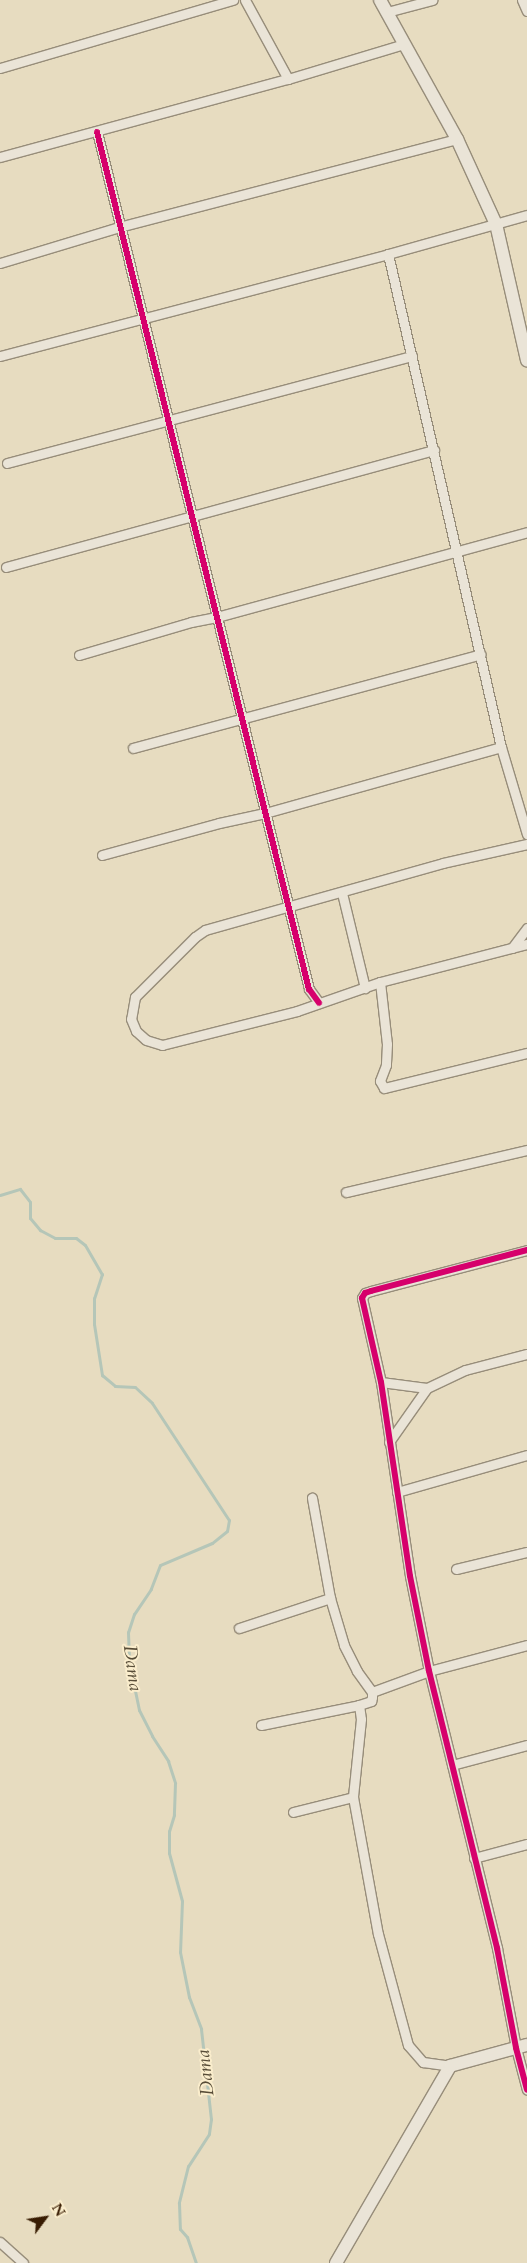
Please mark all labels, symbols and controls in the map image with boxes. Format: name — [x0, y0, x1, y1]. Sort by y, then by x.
water label: Dama — [117, 1643, 147, 1693]
water label: Dama — [192, 2049, 220, 2097]
north arrow — [20, 2193, 70, 2243]
text: N — [47, 2200, 70, 2220]

